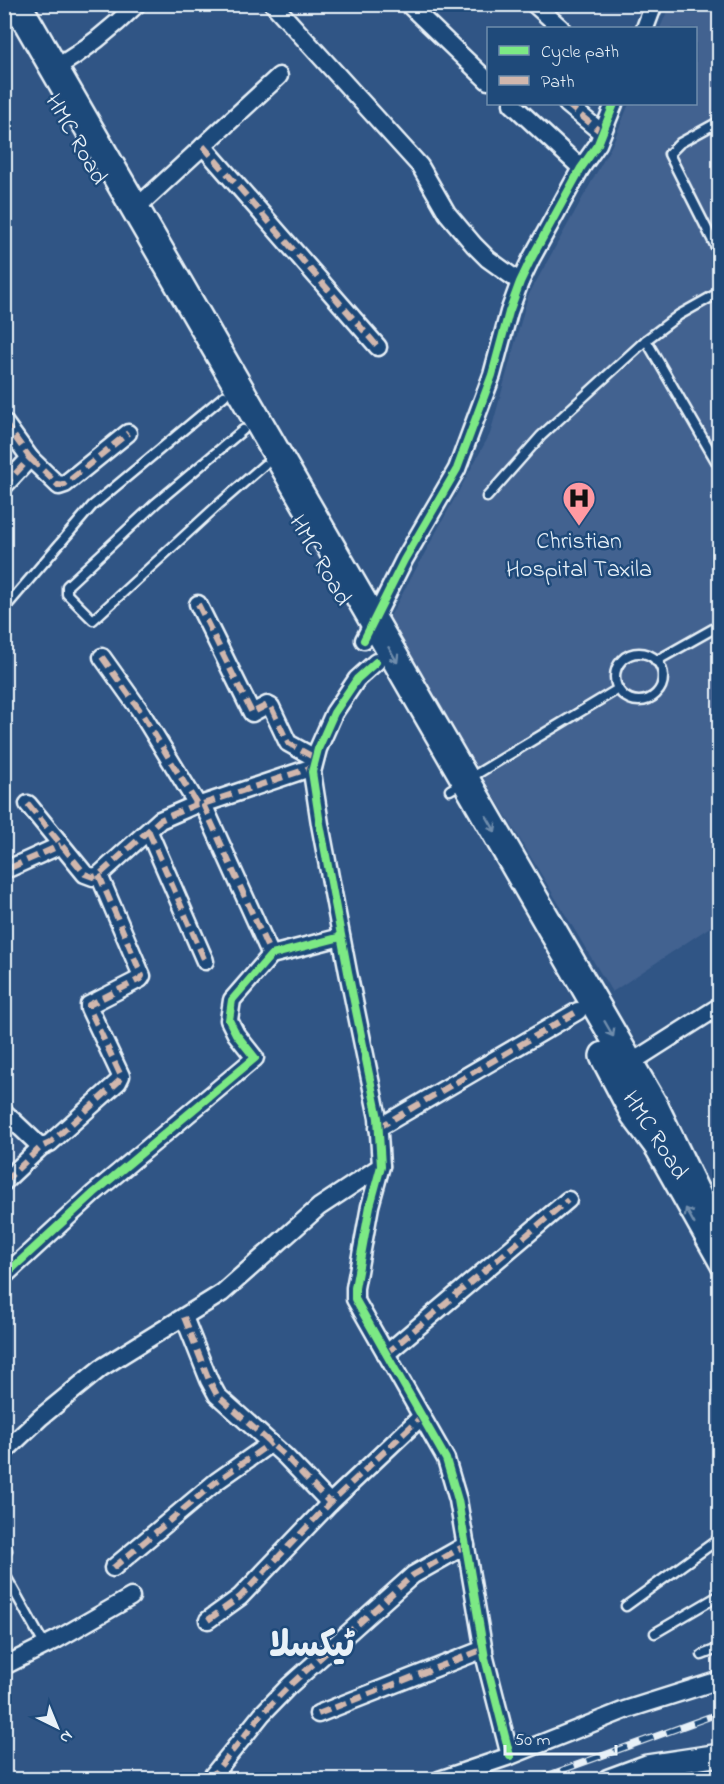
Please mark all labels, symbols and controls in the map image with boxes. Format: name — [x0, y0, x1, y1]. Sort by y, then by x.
legend — [487, 27, 697, 105]
text: Cycle path — [541, 40, 619, 66]
text: Path — [541, 70, 575, 96]
street label: HMC Road — [35, 88, 115, 192]
hospital icon: Christian Hospital Taxila — [561, 480, 597, 527]
street label: HMC Road — [279, 509, 359, 613]
place label: Christian Hospital Taxila — [506, 525, 652, 588]
one-way arrow — [387, 646, 399, 663]
one-way arrow — [485, 815, 497, 832]
one-way arrow — [603, 1020, 615, 1037]
street label: HMC Road — [612, 1085, 696, 1188]
one-way arrow — [684, 1208, 696, 1225]
district label: ٹیکسلا — [269, 1621, 355, 1674]
north arrow — [27, 1697, 87, 1757]
scale bar — [505, 1718, 616, 1756]
text: N — [54, 1724, 78, 1749]
text: 50 m — [514, 1728, 551, 1754]

